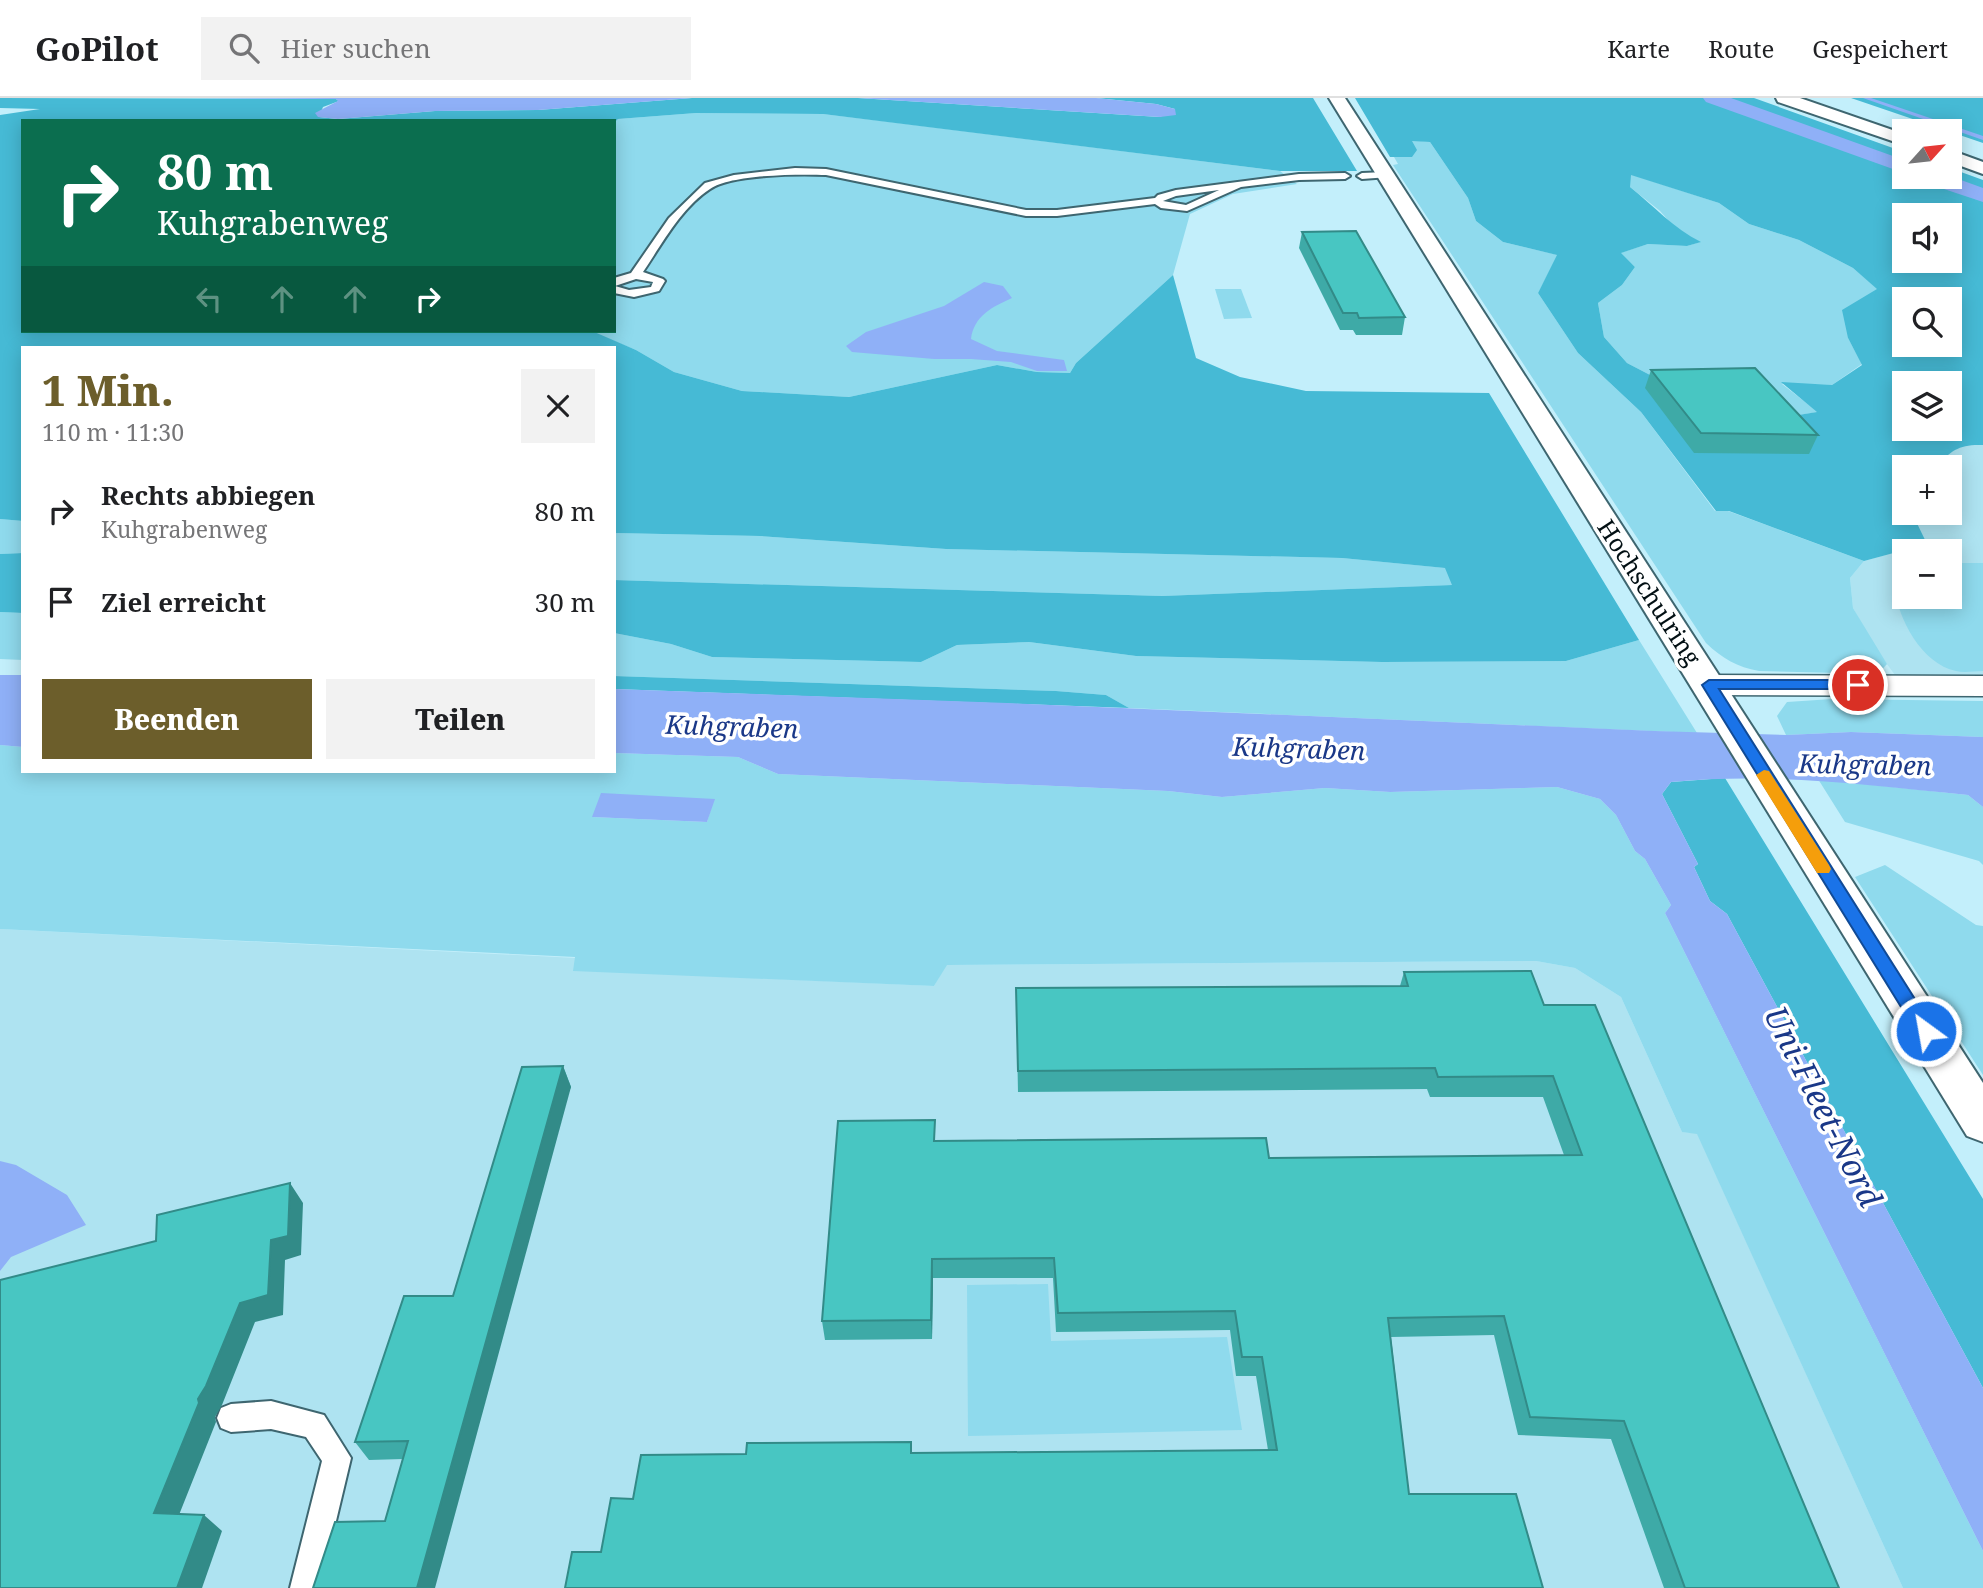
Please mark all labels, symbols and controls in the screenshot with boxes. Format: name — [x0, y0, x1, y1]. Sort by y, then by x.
search box — [201, 17, 691, 80]
text: GoPilot — [35, 26, 159, 71]
icon: search — [225, 29, 263, 67]
text: Hier suchen — [281, 30, 431, 66]
text: Karte — [1607, 32, 1670, 65]
text: Route — [1708, 32, 1774, 65]
text: Gespeichert — [1812, 32, 1948, 65]
north arrow — [1892, 119, 1962, 189]
map controls — [1892, 119, 1962, 609]
text: 80 m — [157, 138, 273, 204]
icon: right — [42, 147, 133, 238]
text: Kuhgrabenweg — [157, 201, 388, 244]
button: sound — [1892, 203, 1962, 273]
icon: left — [190, 280, 228, 318]
icon: ahead — [263, 280, 301, 318]
icon: ahead — [336, 280, 374, 318]
icon: right — [409, 280, 447, 318]
button: search — [1892, 287, 1962, 357]
text: 1 Min. — [42, 361, 174, 418]
button: close — [521, 369, 595, 443]
button: layers — [1892, 371, 1962, 441]
text: 110 m · 11:30 — [42, 416, 184, 448]
button: + — [1892, 455, 1962, 525]
text: Rechts abbiegen — [101, 477, 315, 513]
icon: right — [42, 492, 80, 530]
text: 80 m — [535, 493, 595, 529]
text: Kuhgrabenweg — [101, 513, 267, 545]
street label: Hochschulring — [1590, 513, 1710, 671]
button: − — [1892, 539, 1962, 609]
icon: arrive — [42, 583, 80, 621]
text: Ziel erreicht — [101, 584, 266, 620]
text: 30 m — [535, 584, 595, 620]
pin — [1828, 655, 1888, 715]
icon: arrive — [1839, 666, 1877, 704]
button: Beenden — [42, 679, 312, 759]
button: Teilen — [326, 679, 595, 759]
water label: Kuhgraben — [664, 706, 800, 746]
water label: Kuhgraben — [1231, 728, 1367, 768]
water label: Kuhgraben — [1797, 745, 1932, 783]
position arrow — [1889, 994, 1963, 1068]
water label: Uni-Fleet-Nord — [1755, 998, 1893, 1214]

